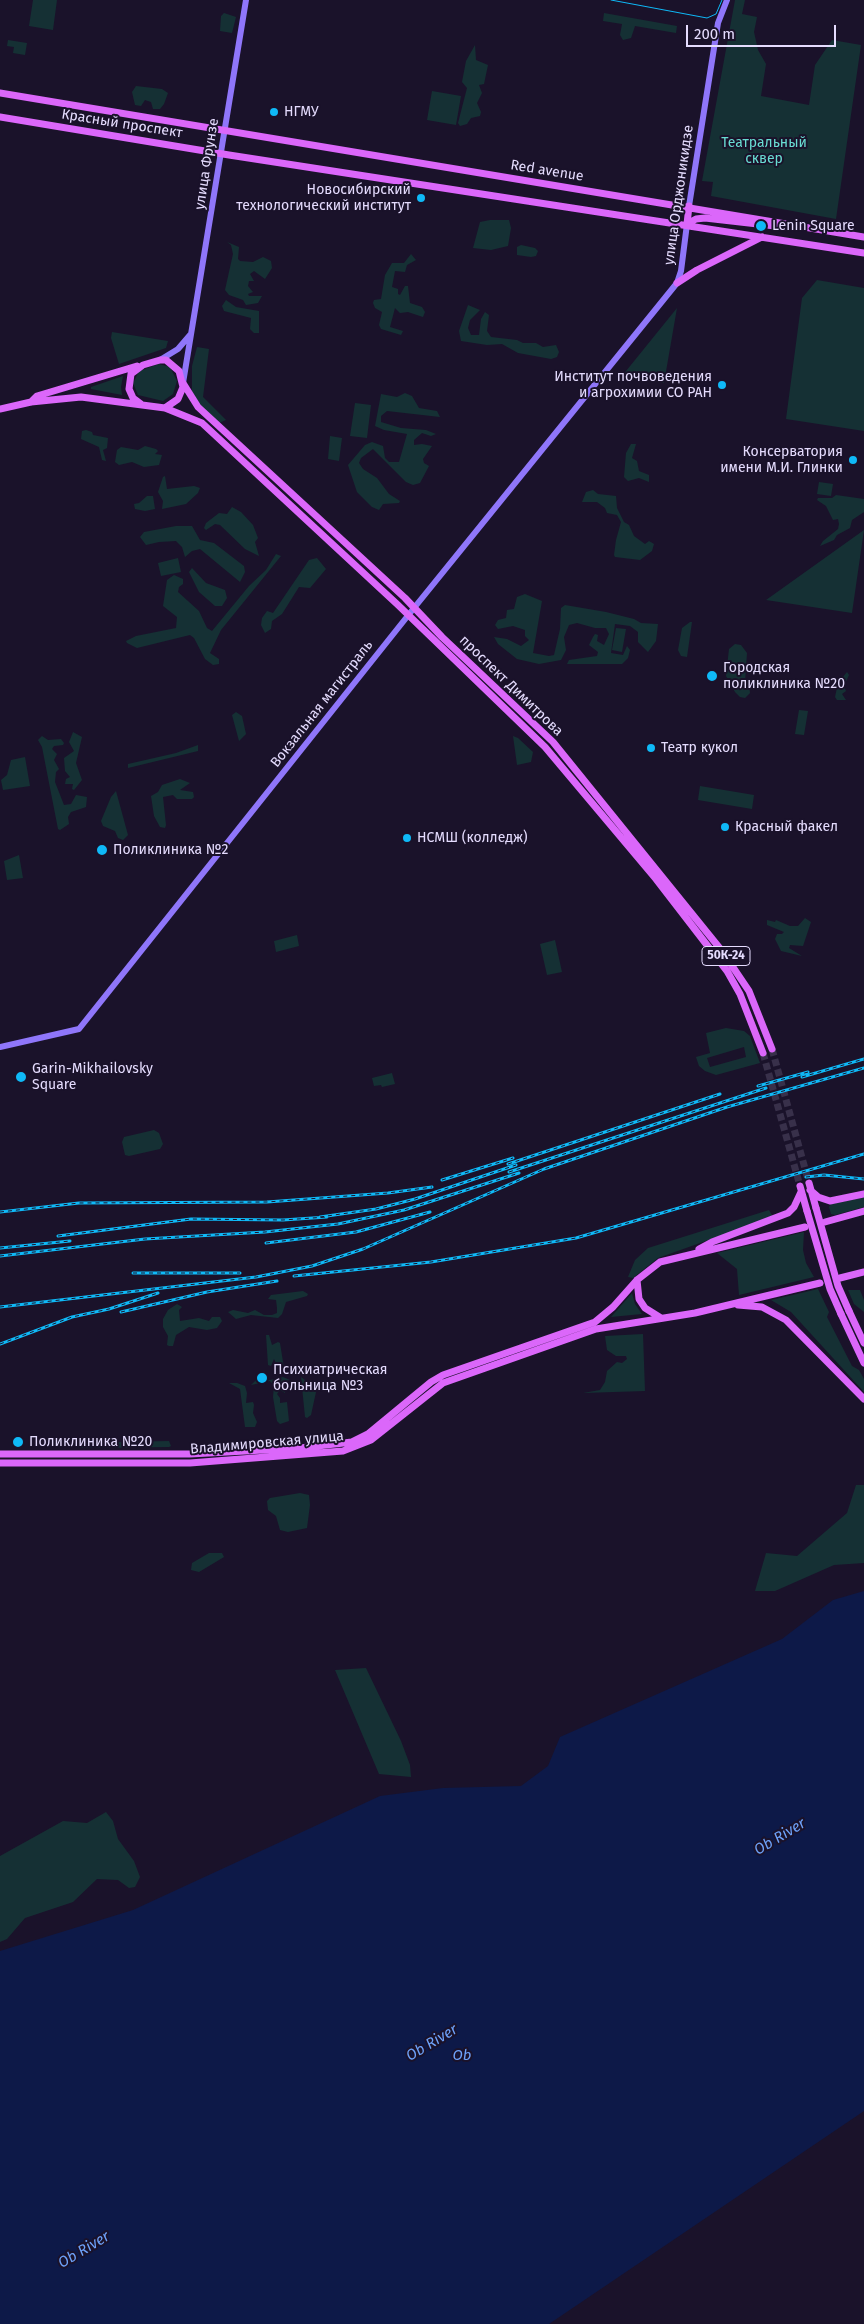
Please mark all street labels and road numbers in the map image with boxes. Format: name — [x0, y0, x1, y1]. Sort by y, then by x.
street label: Красный проспект — [60, 106, 184, 142]
street label: улица Фрунзе — [191, 117, 223, 211]
street label: улица Орджоникидзе — [661, 124, 697, 266]
street label: Red avenue — [509, 157, 585, 185]
street label: проспект Димитрова — [456, 632, 566, 740]
street label: Вокзальная магистраль — [267, 637, 377, 771]
road number: 50К-24 — [702, 946, 750, 966]
street label: Владимировская улица — [189, 1428, 345, 1458]

